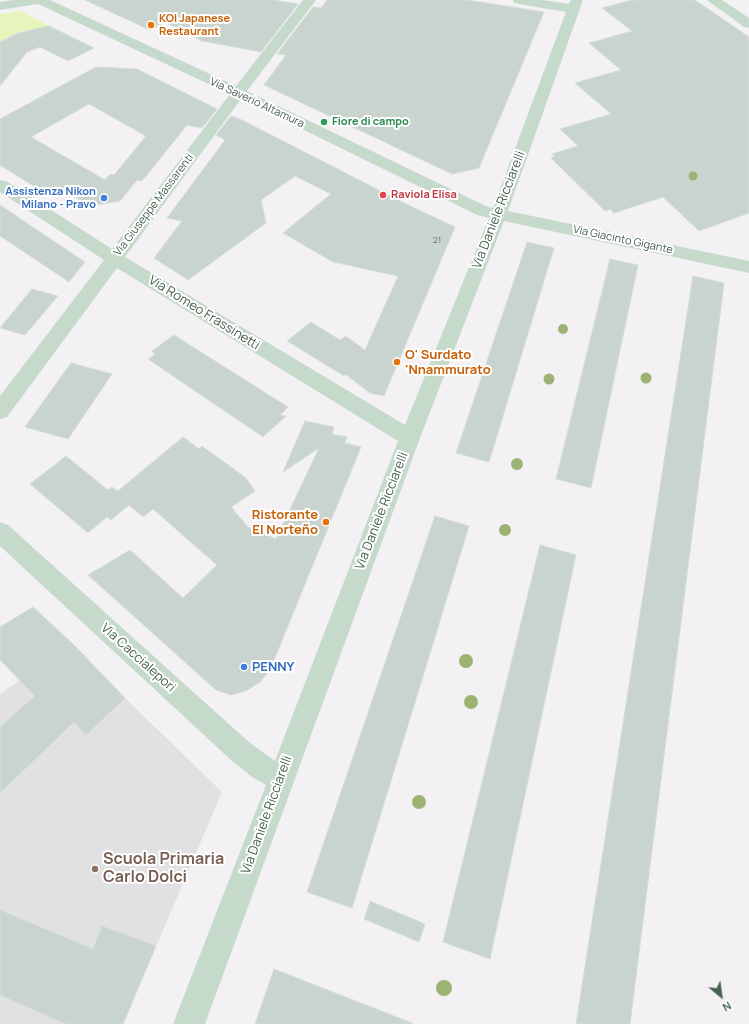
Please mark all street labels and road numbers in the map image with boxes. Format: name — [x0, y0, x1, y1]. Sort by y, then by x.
street label: Via Saverio Altamura — [208, 75, 306, 131]
street label: Via Daniele Ricciarelli — [469, 149, 529, 271]
street label: Via Giuseppe Massarenti — [111, 151, 197, 259]
street label: Via Giacinto Gigante — [572, 223, 674, 257]
street label: Via Romeo Frassinetti — [146, 272, 262, 354]
street label: Via Daniele Ricciarelli — [352, 450, 412, 572]
street label: Via Caccialepori — [98, 620, 178, 696]
street label: Via Daniele Ricciarelli — [238, 754, 296, 876]

